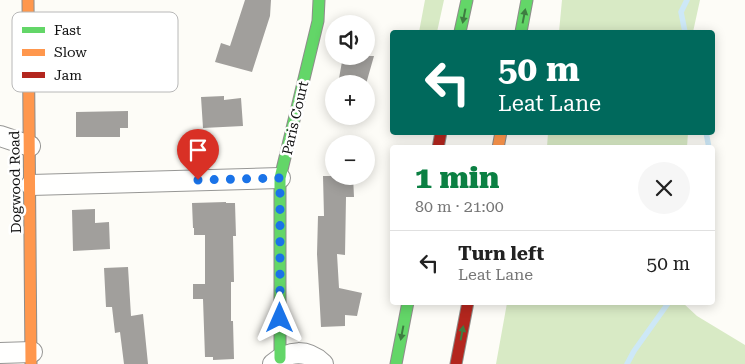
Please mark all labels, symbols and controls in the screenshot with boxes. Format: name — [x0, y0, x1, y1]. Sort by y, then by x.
one-way arrow — [459, 9, 467, 25]
one-way arrow — [520, 9, 528, 24]
legend — [12, 12, 178, 92]
map controls — [325, 15, 375, 185]
button: sound — [325, 15, 375, 65]
text: Fast — [54, 22, 81, 38]
text: Slow — [54, 44, 87, 60]
text: 50 m — [498, 49, 580, 90]
icon: left — [415, 50, 480, 115]
text: Jam — [54, 67, 82, 83]
button: + — [325, 75, 375, 125]
street label: Paris Court — [279, 80, 311, 156]
text: Leat Lane — [498, 91, 601, 116]
pin — [177, 129, 219, 180]
street label: Dogwood Road — [6, 130, 24, 234]
button: − — [325, 135, 375, 185]
icon: arrive — [184, 136, 212, 164]
text: 1 min — [415, 160, 499, 195]
button: close — [638, 162, 690, 214]
text: 80 m · 21:00 — [415, 197, 504, 216]
text: Turn left — [458, 242, 544, 265]
icon: left — [415, 249, 443, 277]
text: 50 m — [647, 252, 690, 275]
text: Leat Lane — [458, 265, 533, 284]
position arrow — [253, 291, 305, 343]
one-way arrow — [459, 325, 467, 341]
one-way arrow — [397, 326, 405, 342]

